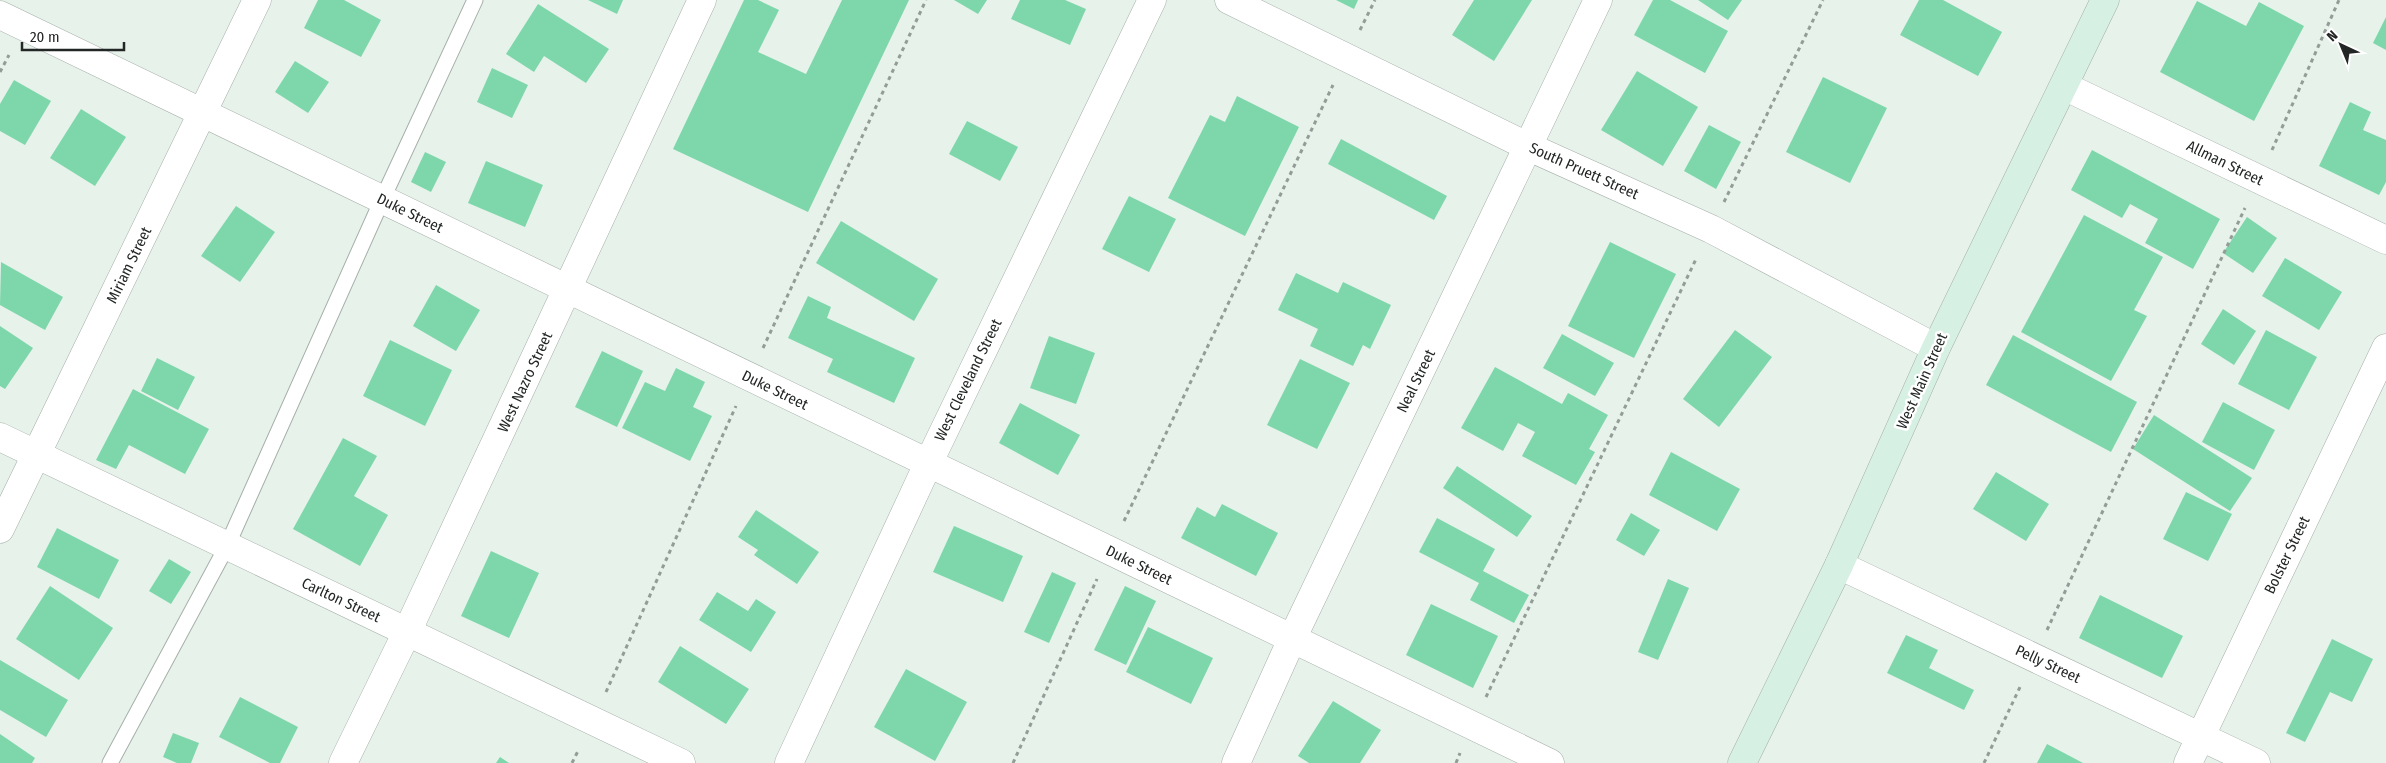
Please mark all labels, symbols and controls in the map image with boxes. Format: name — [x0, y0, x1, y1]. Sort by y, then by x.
scale bar — [22, 20, 125, 52]
north arrow — [2316, 20, 2366, 70]
text: N — [2323, 27, 2341, 45]
text: 20 m — [30, 28, 60, 46]
street label: Allman Street — [2184, 137, 2266, 189]
street label: South Pruett Street — [1527, 139, 1642, 203]
street label: Duke Street — [374, 189, 446, 237]
street label: Miriam Street — [103, 224, 155, 306]
street label: West Cleveland Street — [931, 316, 1005, 444]
street label: West Nazro Street — [494, 329, 556, 435]
street label: West Main Street — [1893, 330, 1951, 432]
street label: Neal Street — [1393, 346, 1439, 415]
street label: Duke Street — [739, 366, 811, 414]
street label: Bolster Street — [2260, 513, 2314, 597]
street label: Duke Street — [1103, 541, 1175, 589]
street label: Carlton Street — [299, 574, 383, 626]
street label: Pelly Street — [2013, 641, 2083, 687]

